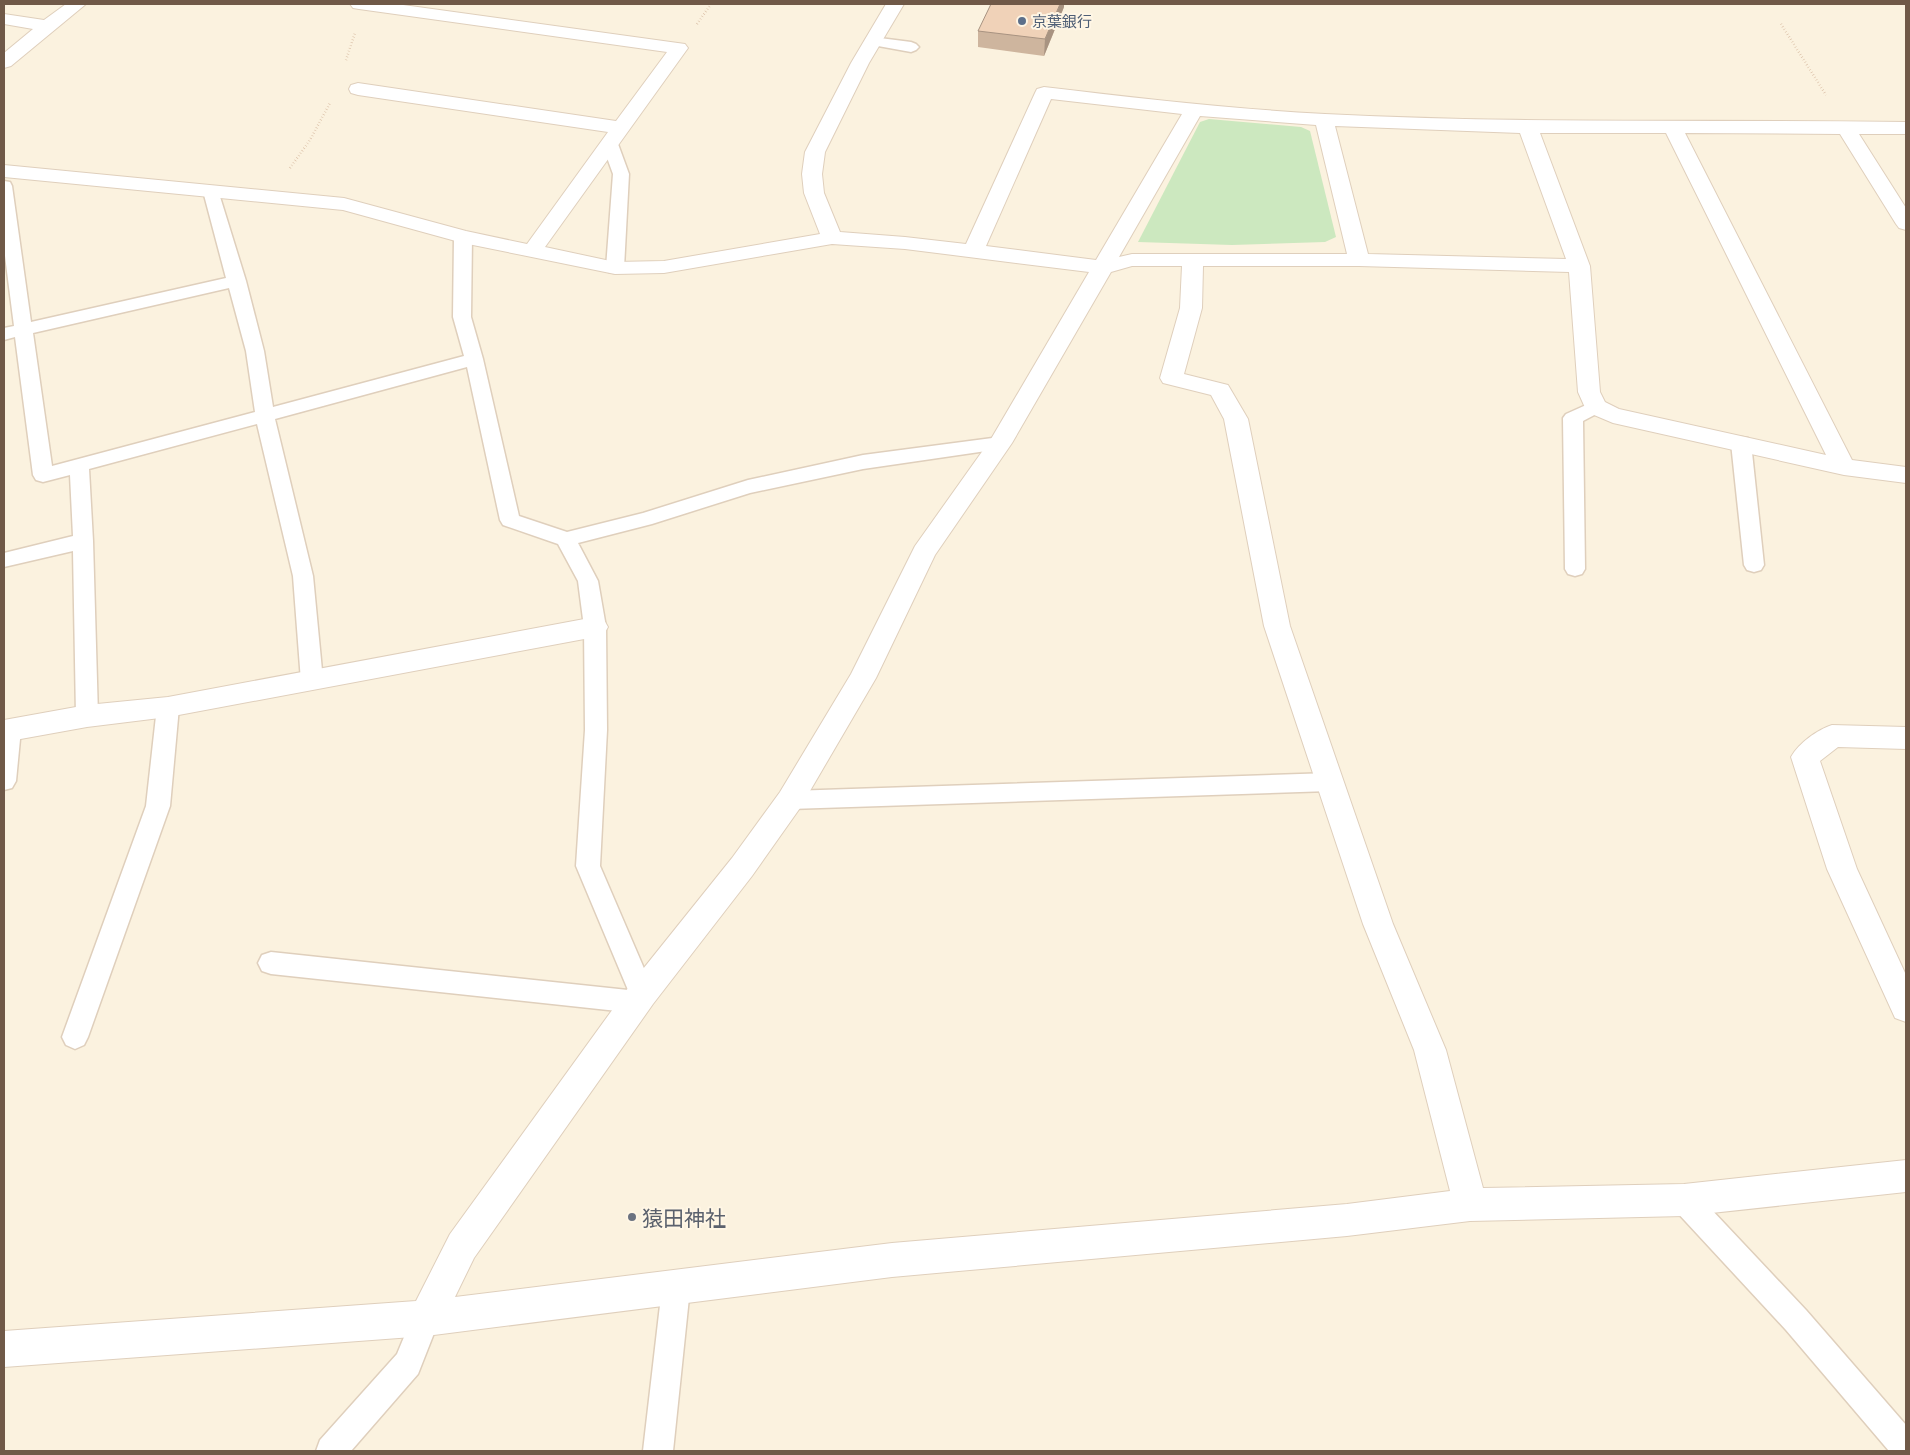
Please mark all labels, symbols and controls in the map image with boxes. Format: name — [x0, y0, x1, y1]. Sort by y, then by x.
place label: 京葉銀行 — [1032, 12, 1092, 30]
marker: 京葉銀行 — [1016, 15, 1028, 27]
place label: 猿田神社 — [642, 1205, 726, 1230]
marker: 猿田神社 — [626, 1211, 638, 1223]

